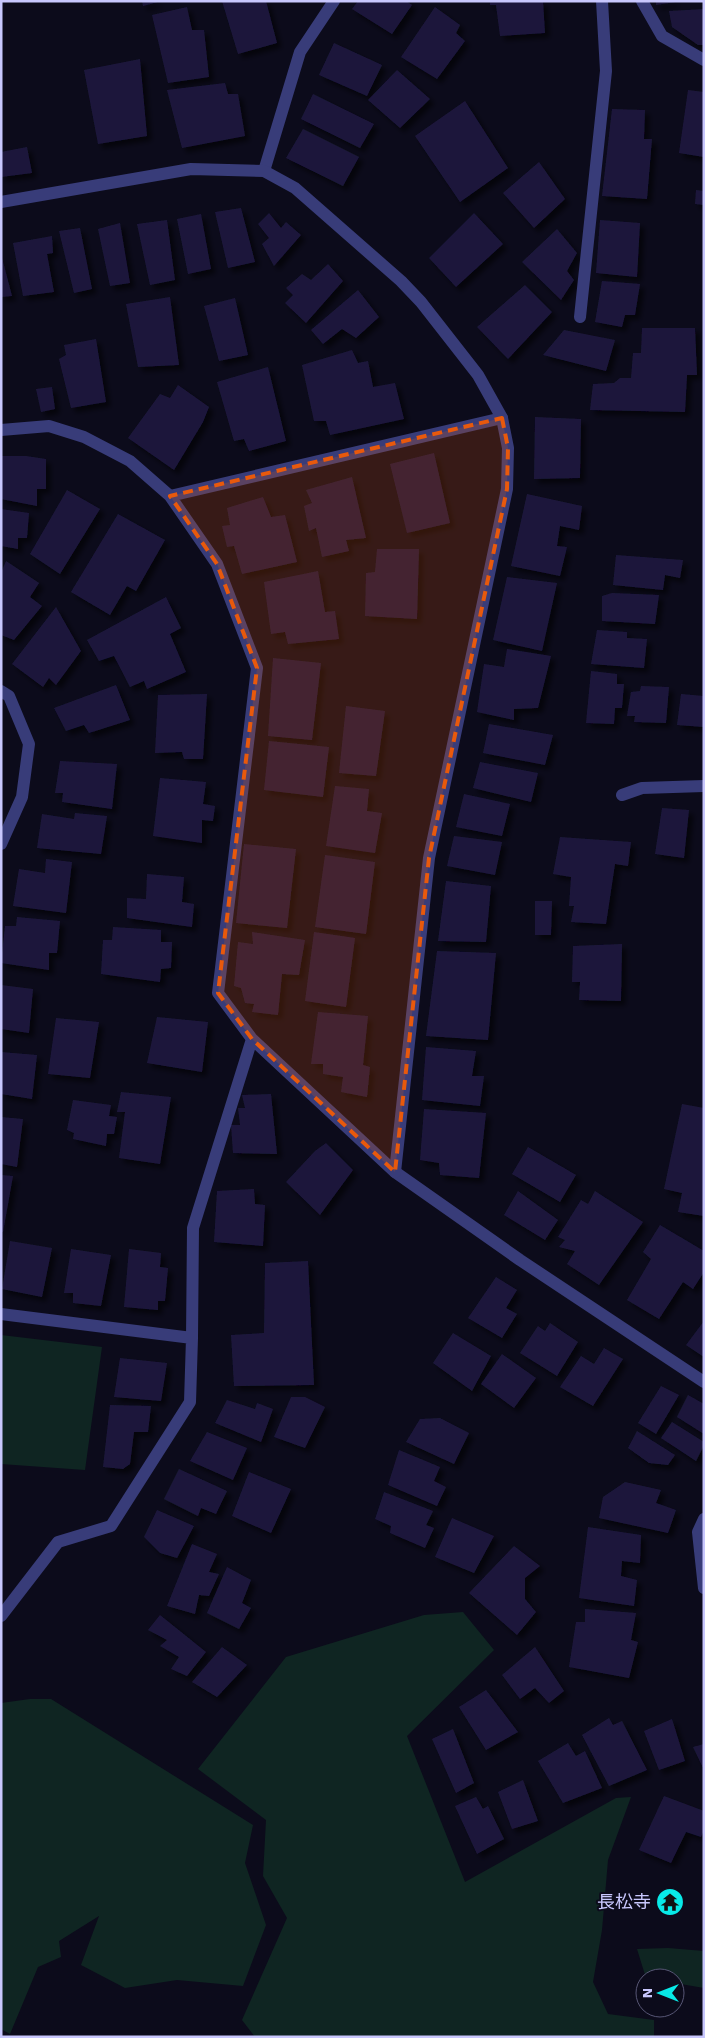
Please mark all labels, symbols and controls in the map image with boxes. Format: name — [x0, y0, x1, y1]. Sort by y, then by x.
temple icon: 長松寺 — [655, 1887, 685, 1917]
place label: 長松寺 — [597, 1891, 651, 1912]
north arrow — [635, 1968, 685, 2018]
text: N — [639, 1988, 655, 1998]

